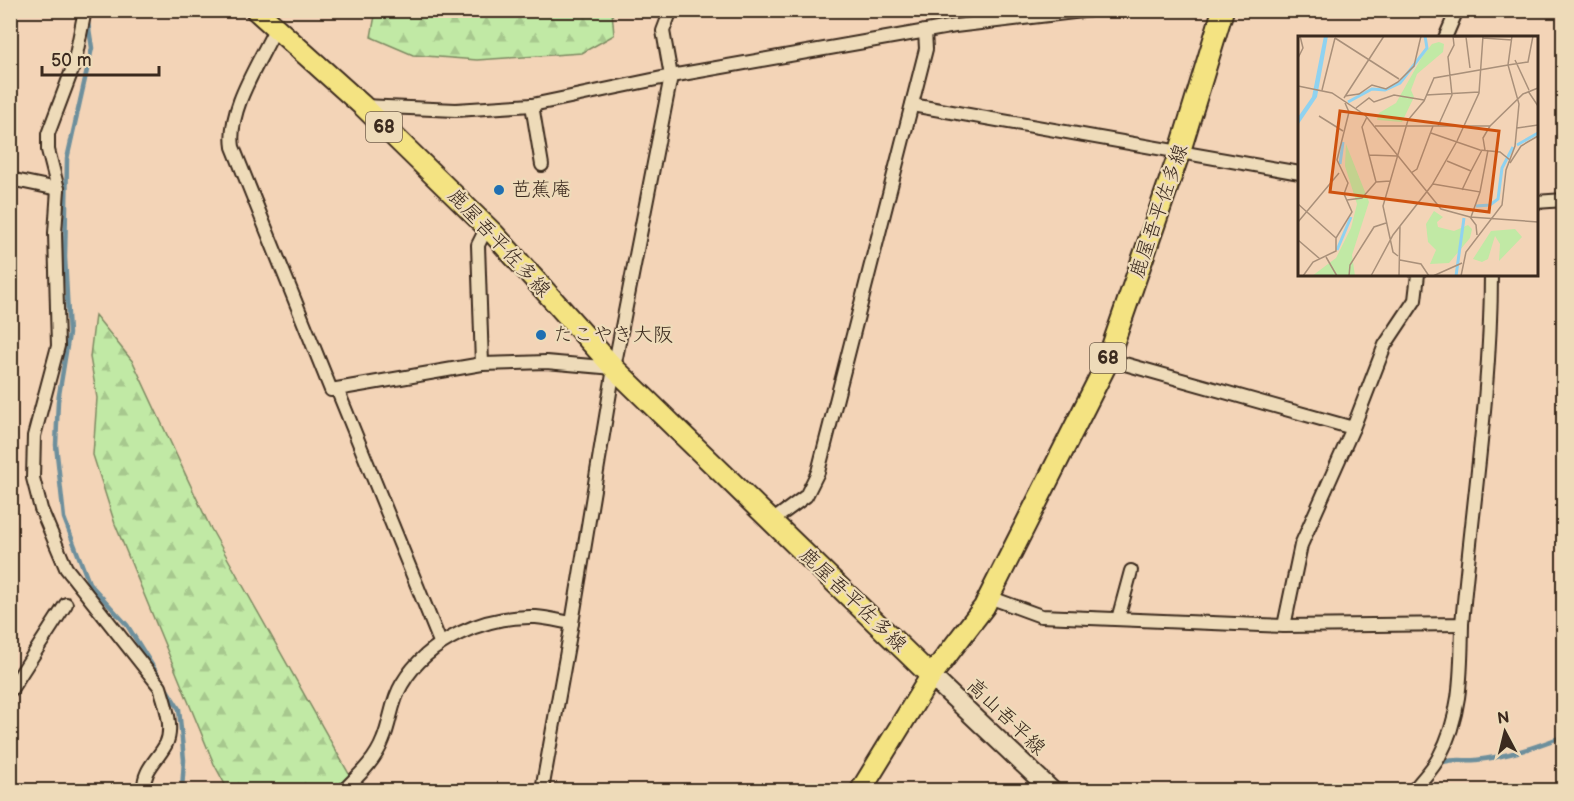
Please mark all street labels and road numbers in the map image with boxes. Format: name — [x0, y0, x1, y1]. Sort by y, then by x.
road number: 68 — [366, 112, 402, 142]
street label: 鹿屋吾平佐多線 — [1125, 141, 1193, 281]
street label: 鹿屋吾平佐多線 — [442, 184, 556, 302]
road number: 68 — [1090, 343, 1126, 373]
street label: 鹿屋吾平佐多線 — [794, 543, 912, 657]
street label: 高山吾平線 — [962, 674, 1050, 760]

